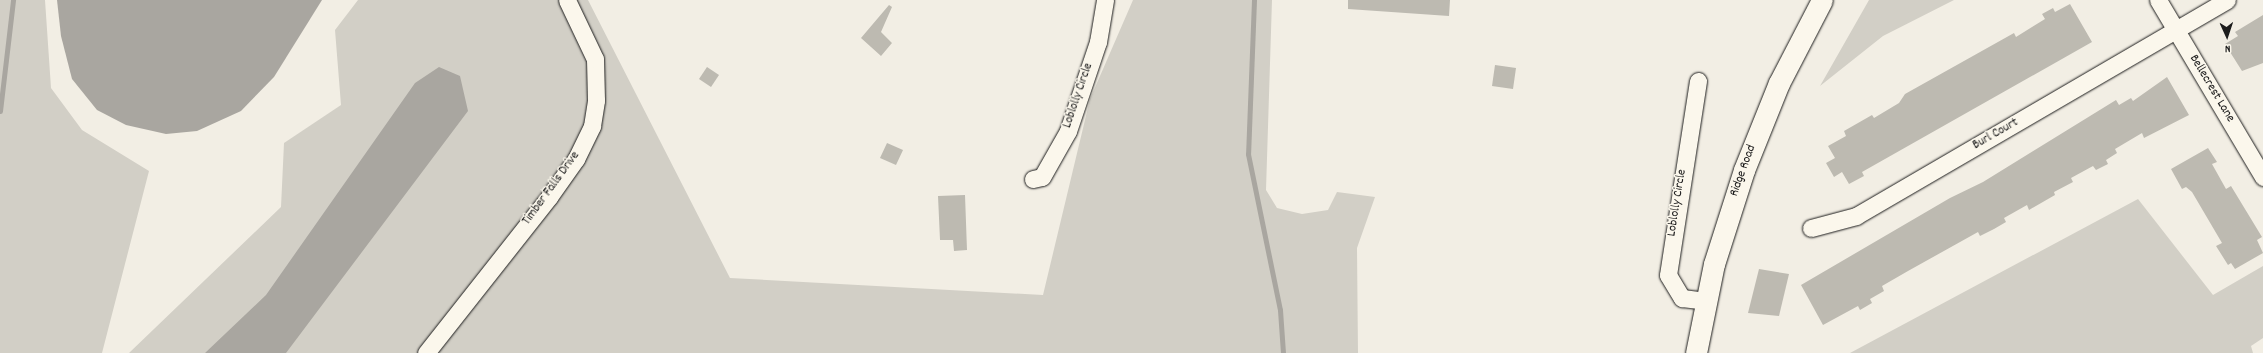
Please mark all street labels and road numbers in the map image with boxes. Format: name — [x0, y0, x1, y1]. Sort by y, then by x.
street label: Bellecrest Lane — [2185, 52, 2237, 126]
street label: Loblolly Circle — [1061, 61, 1097, 131]
street label: Burl Court — [1970, 116, 2022, 154]
street label: Ridge Road — [1728, 143, 1760, 199]
street label: Timber Falls Drive — [520, 149, 584, 229]
street label: Loblolly Circle — [1665, 168, 1691, 238]

